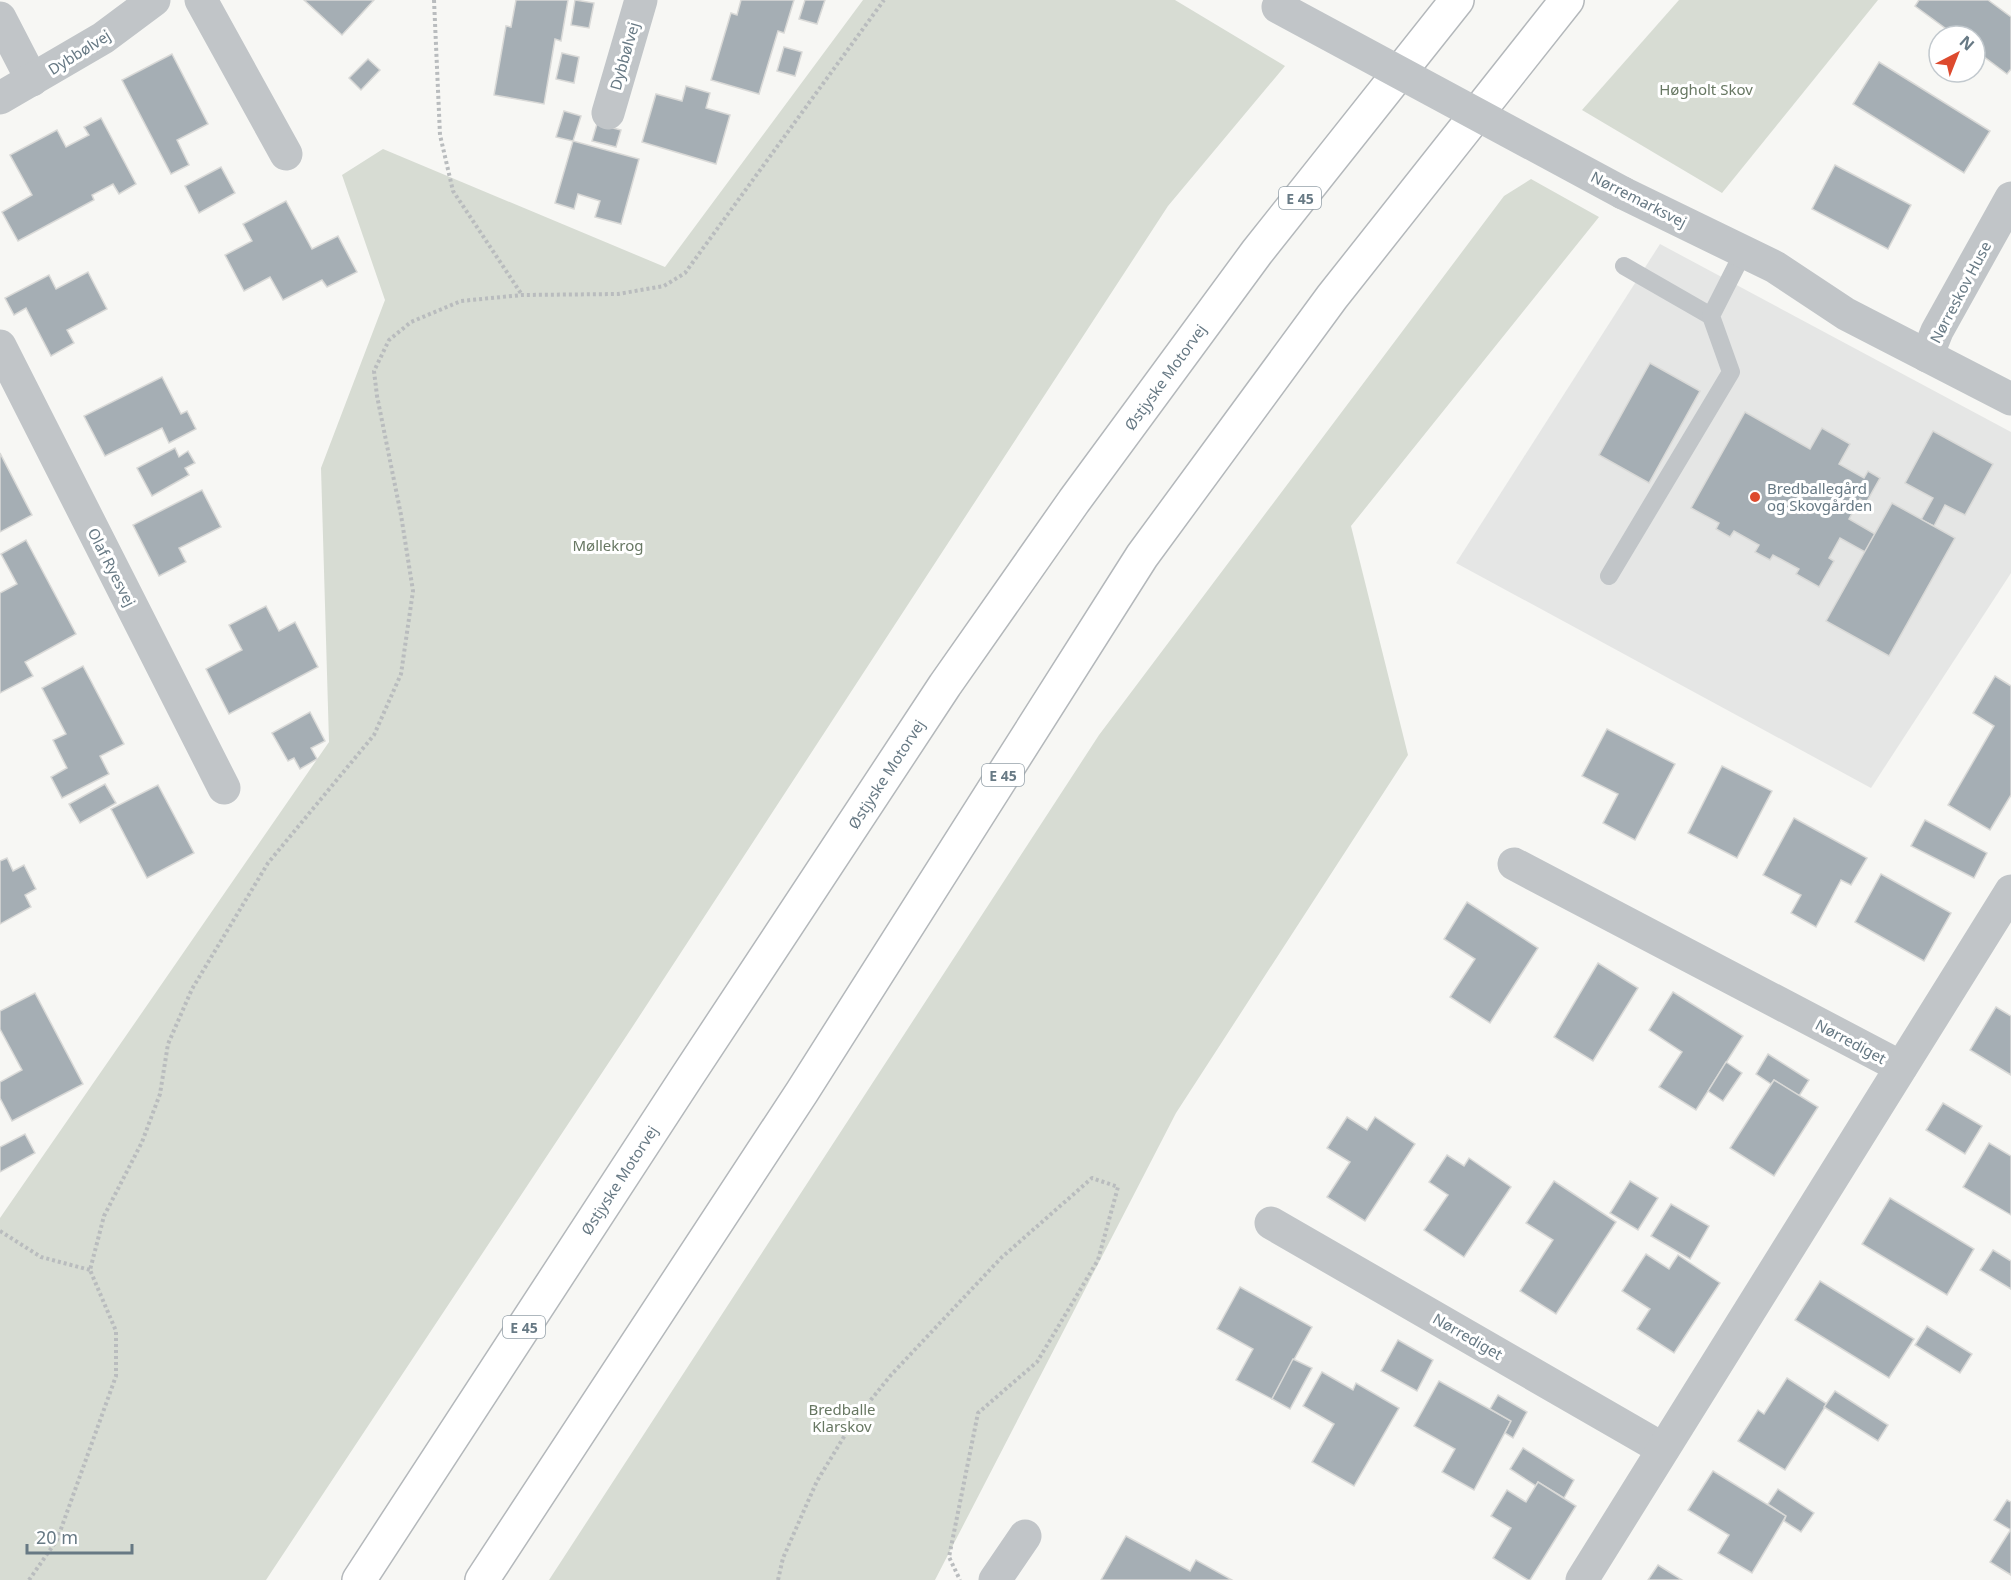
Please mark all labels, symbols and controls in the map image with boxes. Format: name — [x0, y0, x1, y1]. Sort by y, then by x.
street label: Dybbølvej — [605, 20, 643, 92]
north arrow — [1927, 24, 1987, 84]
street label: Dybbølvej — [44, 25, 114, 79]
text: N — [1955, 30, 1979, 55]
park label: Høgholt Skov — [1659, 79, 1753, 99]
street label: Nørremarksvej — [1588, 166, 1690, 232]
road number: E 45 — [1279, 187, 1321, 209]
street label: Nørreskov Huse — [1925, 238, 1995, 346]
street label: Østjyske Motorvej — [1120, 320, 1210, 434]
place label: Bredballegård og Skovgården — [1767, 478, 1872, 515]
marker: Bredballegård og Skovgården — [1748, 490, 1762, 504]
street label: Olaf Ryesvej — [84, 524, 140, 610]
park label: Møllekrog — [572, 535, 644, 555]
street label: Østjyske Motorvej — [843, 715, 929, 833]
road number: E 45 — [982, 764, 1024, 786]
street label: Nørrediget — [1812, 1014, 1890, 1068]
street label: Østjyske Motorvej — [576, 1121, 662, 1239]
street label: Nørrediget — [1430, 1308, 1507, 1364]
road number: E 45 — [503, 1316, 545, 1338]
park label: Bredballe Klarskov — [808, 1399, 876, 1436]
scale bar — [27, 1517, 132, 1555]
text: 20 m — [36, 1525, 78, 1549]

